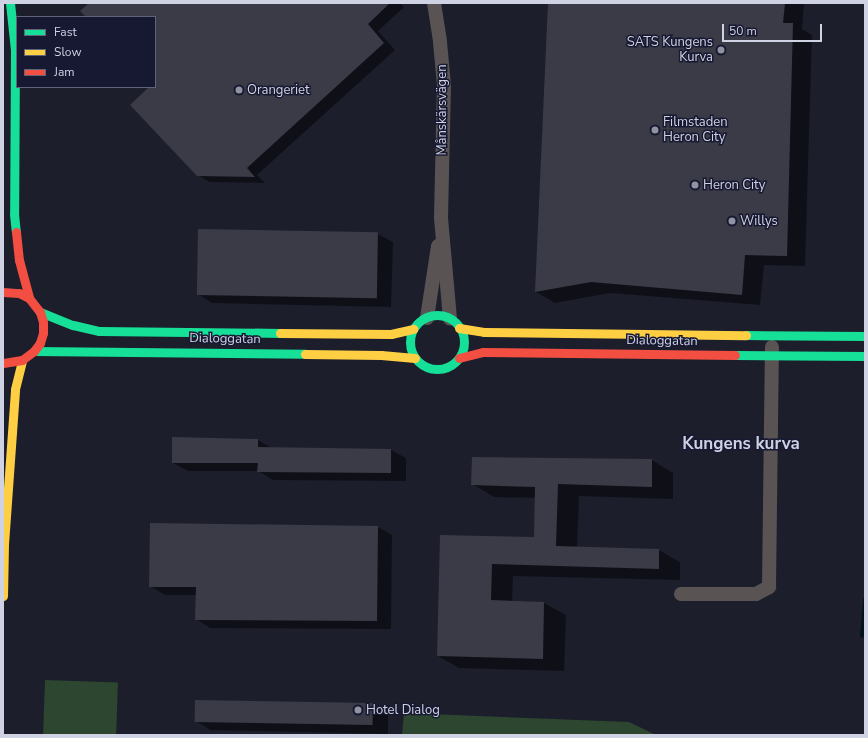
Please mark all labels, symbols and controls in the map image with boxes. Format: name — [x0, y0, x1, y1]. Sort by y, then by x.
legend — [16, 16, 156, 88]
scale bar — [724, 16, 824, 42]
text: 50 m — [729, 23, 757, 39]
text: Fast — [54, 24, 77, 40]
place label: SATS Kungens Kurva — [627, 35, 713, 66]
text: Slow — [54, 44, 82, 60]
marker: SATS Kungens Kurva — [716, 45, 726, 55]
text: Jam — [54, 64, 75, 80]
street label: Månskärsvägen — [434, 64, 450, 156]
place label: Orangeriet — [247, 82, 309, 98]
marker: Orangeriet — [234, 85, 244, 95]
place label: Filmstaden Heron City — [663, 115, 728, 146]
marker: Filmstaden Heron City — [650, 125, 660, 135]
place label: Heron City — [703, 177, 765, 193]
marker: Heron City — [690, 180, 700, 190]
place label: Willys — [740, 213, 778, 229]
marker: Willys — [727, 216, 737, 226]
street label: Dialoggatan — [189, 331, 261, 347]
street label: Dialoggatan — [626, 333, 698, 349]
district label: Kungens kurva — [682, 434, 800, 454]
place label: Hotel Dialog — [366, 702, 440, 718]
marker: Hotel Dialog — [353, 705, 363, 715]

